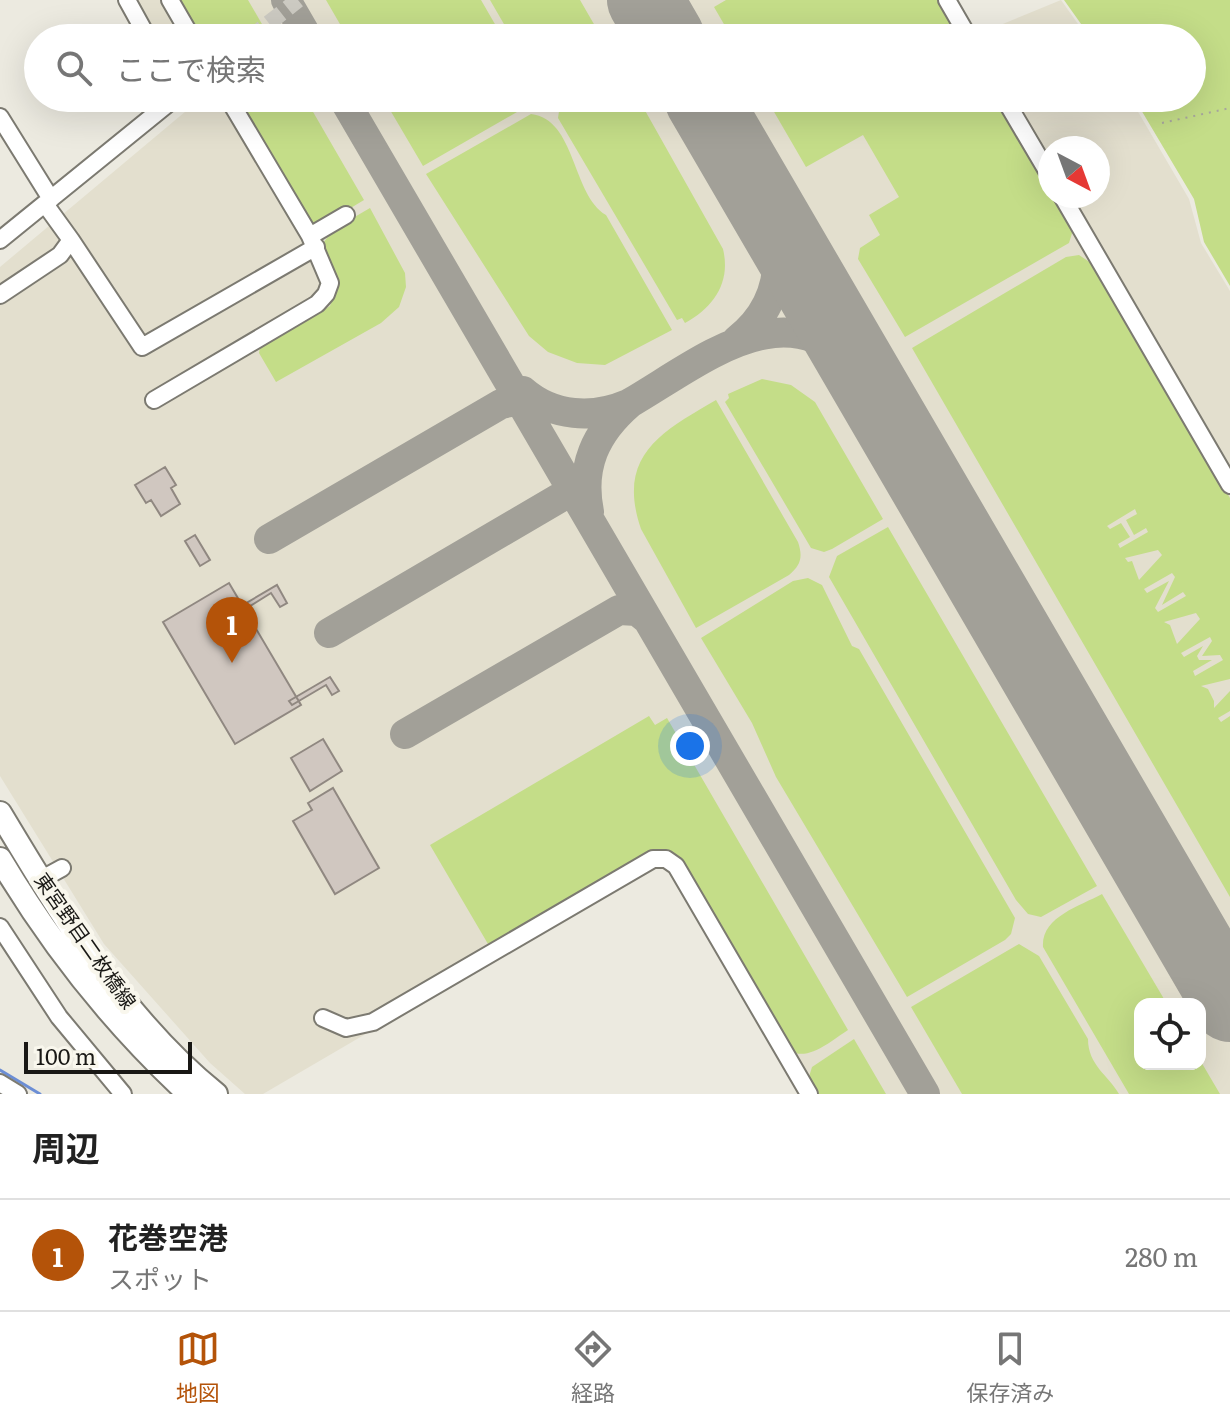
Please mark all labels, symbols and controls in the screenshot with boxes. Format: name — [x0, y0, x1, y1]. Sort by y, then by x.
search box — [24, 24, 1206, 112]
icon: search — [52, 46, 96, 90]
text: ここで検索 — [116, 46, 266, 90]
north arrow — [1038, 136, 1110, 208]
pin: 1 — [206, 597, 258, 663]
your location — [670, 726, 710, 766]
street label: 東宮野目二枚橋線 — [28, 866, 145, 1014]
map controls — [1134, 998, 1206, 1070]
button: locate — [1134, 998, 1206, 1070]
scale bar — [24, 1038, 192, 1074]
text: 100 m — [36, 1039, 96, 1072]
text: 周辺 — [32, 1121, 100, 1171]
text: 花巻空港 — [108, 1214, 228, 1258]
text: 1 — [53, 1236, 63, 1275]
text: 280 m — [1125, 1236, 1198, 1275]
text: スポット — [108, 1258, 212, 1297]
tab: 地図 — [176, 1327, 220, 1408]
tab: 経路 — [571, 1327, 615, 1408]
tab: 保存済み — [966, 1327, 1054, 1408]

